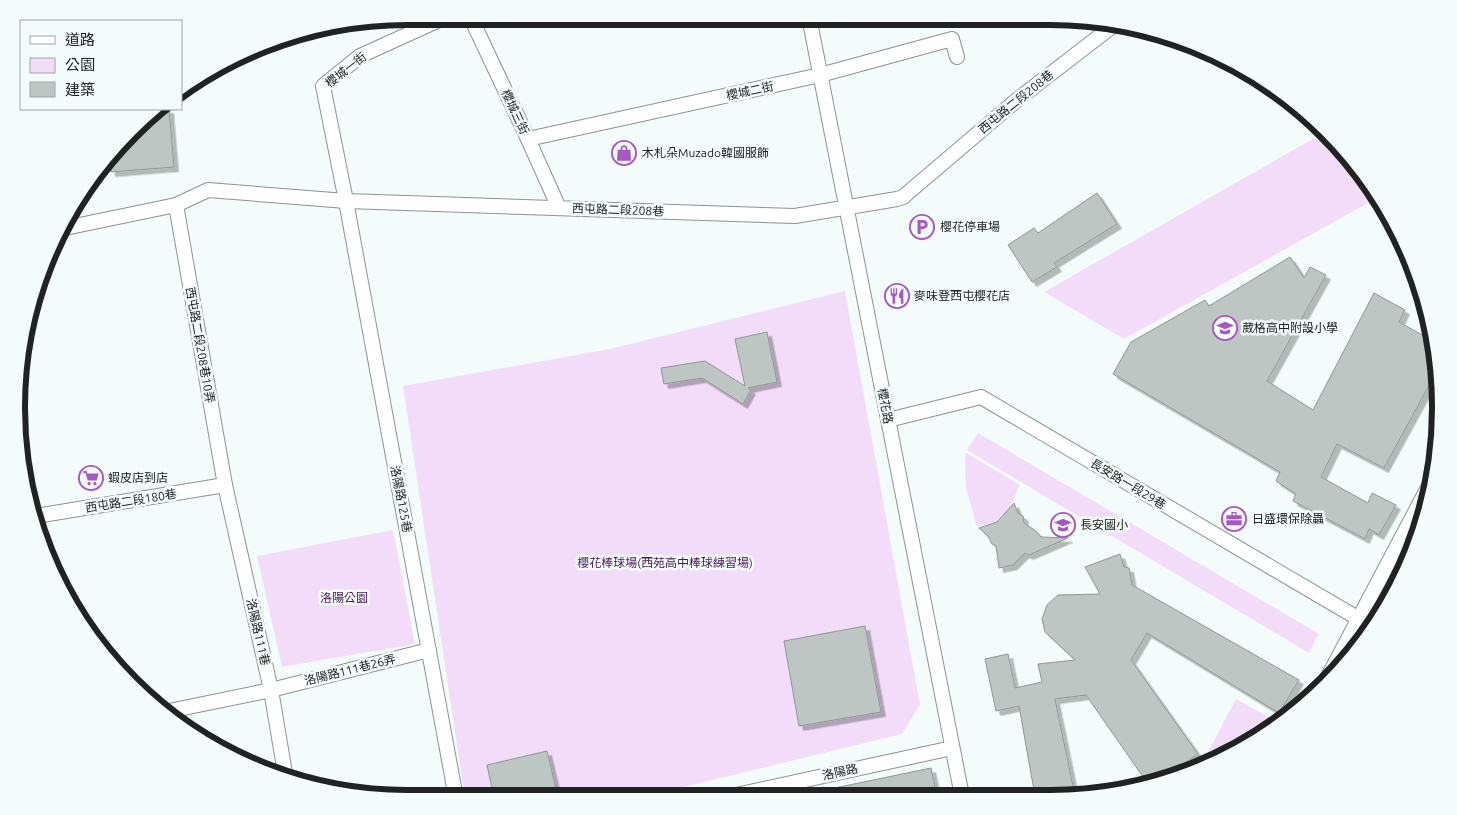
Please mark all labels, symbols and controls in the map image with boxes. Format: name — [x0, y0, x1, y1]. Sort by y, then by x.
legend — [20, 20, 182, 110]
text: 道路 — [65, 31, 95, 48]
street label: 櫻城一街 — [323, 50, 369, 90]
text: 公園 — [65, 56, 95, 73]
street label: 西屯路二段208巷 — [976, 68, 1056, 136]
street label: 櫻城二街 — [725, 79, 775, 102]
text: 建築 — [65, 81, 95, 98]
street label: 櫻城三街 — [499, 87, 531, 136]
shop icon: 木札朵Muzado韓國服飾 — [611, 140, 637, 166]
place label: 木札朵Muzado韓國服飾 — [642, 146, 769, 159]
street label: 西屯路二段208巷 — [572, 201, 664, 218]
parking icon: 櫻花停車場 — [909, 214, 935, 240]
place label: 櫻花停車場 — [940, 220, 1000, 233]
restaurant icon: 麥味登西屯櫻花店 — [884, 283, 910, 309]
street label: 西屯路二段208巷10弄 — [184, 286, 217, 404]
place label: 麥味登西屯櫻花店 — [914, 289, 1010, 302]
school or university icon: 葳格高中附設小學 — [1212, 315, 1238, 341]
place label: 葳格高中附設小學 — [1242, 321, 1338, 334]
street label: 櫻花路 — [876, 387, 895, 425]
street label: 長安路一段29巷 — [1088, 456, 1168, 511]
street label: 洛陽路125巷 — [389, 464, 414, 534]
supermarket icon: 蝦皮店到店 — [78, 465, 104, 491]
place label: 蝦皮店到店 — [108, 471, 168, 484]
street label: 西屯路二段180巷 — [84, 487, 178, 514]
office icon: 日盛環保除蟲 — [1221, 506, 1247, 532]
school or university icon: 長安國小 — [1050, 512, 1076, 538]
place label: 日盛環保除蟲 — [1252, 512, 1324, 525]
place label: 長安國小 — [1080, 518, 1128, 531]
park label: 櫻花棒球場(西苑高中棒球練習場) — [577, 556, 753, 570]
park label: 洛陽公園 — [320, 591, 368, 604]
street label: 洛陽路111巷 — [244, 597, 273, 667]
street label: 洛陽路111巷26弄 — [303, 652, 397, 687]
street label: 洛陽路 — [821, 761, 859, 782]

